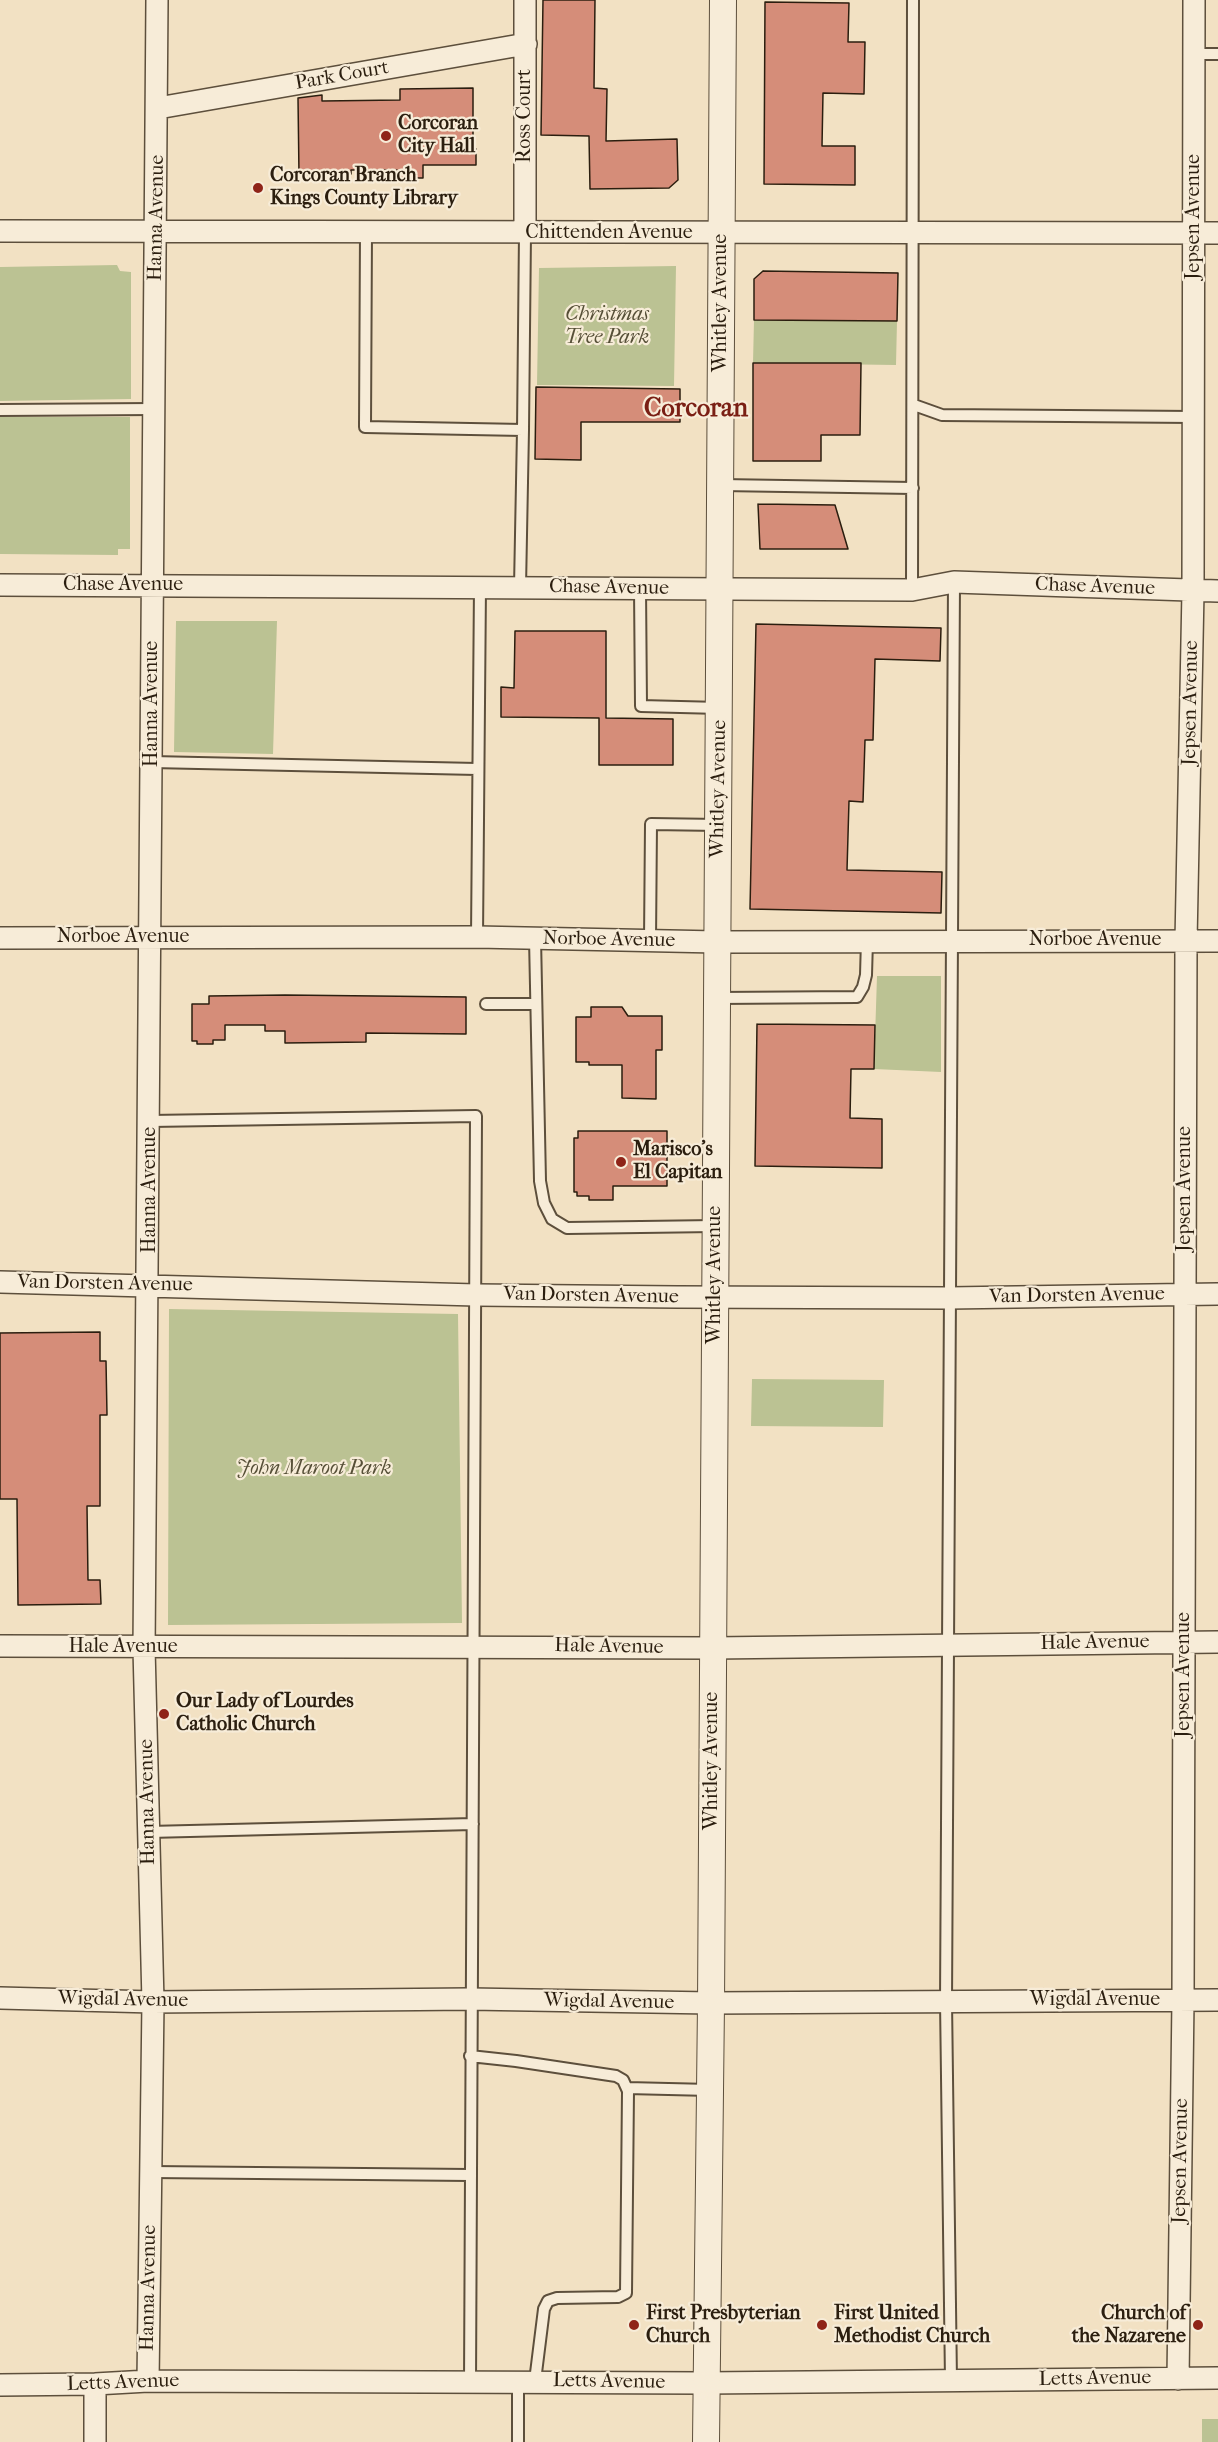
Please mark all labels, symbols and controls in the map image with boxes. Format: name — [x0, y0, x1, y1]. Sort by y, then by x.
street label: Park Court — [293, 56, 391, 96]
street label: Ross Court — [513, 69, 537, 163]
place label: Corcoran City Hall — [398, 112, 478, 159]
marker: Corcoran City Hall — [379, 129, 393, 143]
street label: Jepsen Avenue — [1182, 154, 1206, 280]
street label: Hanna Avenue — [144, 155, 170, 281]
place label: Corcoran Branch Kings County Library — [270, 164, 458, 211]
marker: Corcoran Branch Kings County Library — [251, 181, 265, 195]
street label: Chittenden Avenue — [525, 221, 693, 245]
street label: Whitley Avenue — [709, 234, 733, 372]
park label: Christmas Tree Park — [565, 303, 649, 350]
district label: Corcoran — [644, 394, 748, 426]
street label: Chase Avenue — [63, 573, 183, 597]
street label: Chase Avenue — [1035, 573, 1155, 601]
street label: Chase Avenue — [549, 575, 669, 601]
street label: Jepsen Avenue — [1178, 640, 1204, 766]
street label: Hanna Avenue — [140, 641, 164, 767]
street label: Whitley Avenue — [706, 720, 732, 858]
street label: Norboe Avenue — [57, 925, 189, 949]
street label: Norboe Avenue — [542, 927, 676, 953]
street label: Norboe Avenue — [1029, 928, 1161, 952]
street label: Jepsen Avenue — [1173, 1126, 1197, 1252]
street label: Hanna Avenue — [138, 1127, 162, 1253]
place label: Marisco's El Capitan — [633, 1138, 722, 1185]
marker: Marisco's El Capitan — [614, 1155, 628, 1169]
street label: Whitley Avenue — [703, 1206, 727, 1344]
street label: Van Dorsten Avenue — [17, 1270, 193, 1298]
street label: Van Dorsten Avenue — [503, 1282, 679, 1310]
street label: Van Dorsten Avenue — [989, 1282, 1165, 1310]
park label: John Maroot Park — [237, 1457, 391, 1481]
street label: Jepsen Avenue — [1172, 1612, 1196, 1738]
street label: Hale Avenue — [1040, 1630, 1150, 1656]
street label: Hale Avenue — [554, 1634, 664, 1660]
street label: Hale Avenue — [68, 1635, 178, 1659]
place label: Our Lady of Lourdes Catholic Church — [176, 1690, 354, 1737]
street label: Whitley Avenue — [700, 1692, 724, 1830]
marker: Our Lady of Lourdes Catholic Church — [157, 1707, 171, 1721]
street label: Hanna Avenue — [135, 1739, 161, 1865]
street label: Wigdal Avenue — [58, 1987, 188, 2013]
street label: Wigdal Avenue — [1030, 1988, 1160, 2012]
street label: Wigdal Avenue — [544, 1989, 674, 2015]
street label: Jepsen Avenue — [1168, 2098, 1194, 2224]
street label: Hanna Avenue — [136, 2225, 162, 2351]
place label: First Presbyterian Church — [646, 2302, 801, 2349]
place label: First United Methodist Church — [834, 2302, 990, 2349]
place label: Church of the Nazarene — [1072, 2302, 1186, 2349]
marker: First Presbyterian Church — [627, 2318, 641, 2332]
marker: First United Methodist Church — [815, 2318, 829, 2332]
marker: Church of the Nazarene — [1191, 2318, 1205, 2332]
street label: Letts Avenue — [1039, 2366, 1151, 2392]
street label: Letts Avenue — [66, 2369, 180, 2397]
street label: Letts Avenue — [553, 2369, 665, 2395]

